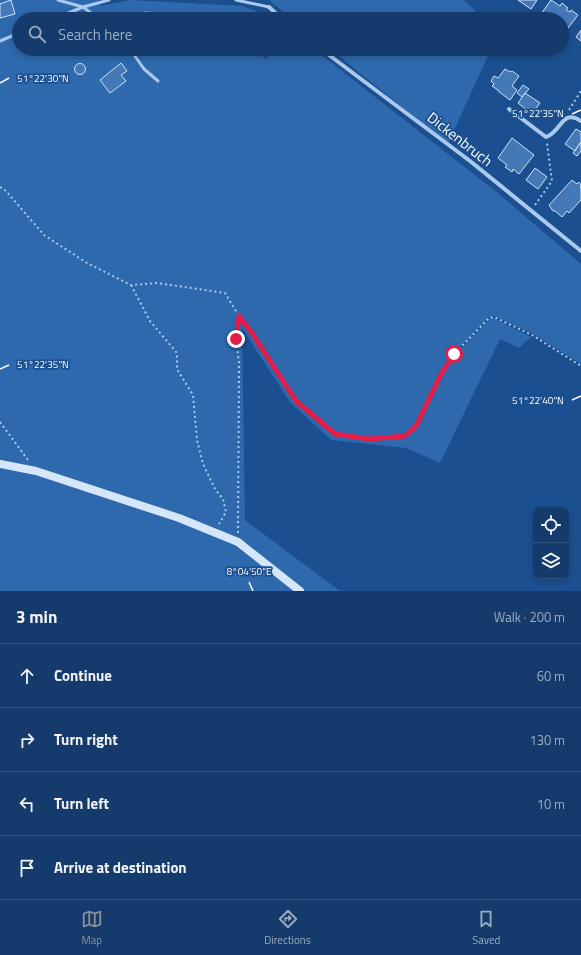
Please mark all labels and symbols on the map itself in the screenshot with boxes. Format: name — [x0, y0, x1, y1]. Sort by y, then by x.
text: 51°22'30"N — [17, 71, 69, 86]
street label: Dickenbruch — [422, 106, 498, 172]
text: 51°22'35"N — [512, 106, 564, 121]
route end — [227, 330, 245, 348]
route start — [445, 345, 463, 363]
text: 51°22'35"N — [17, 357, 69, 372]
text: 51°22'40"N — [512, 393, 564, 408]
text: 8°04'50"E — [227, 564, 272, 579]

